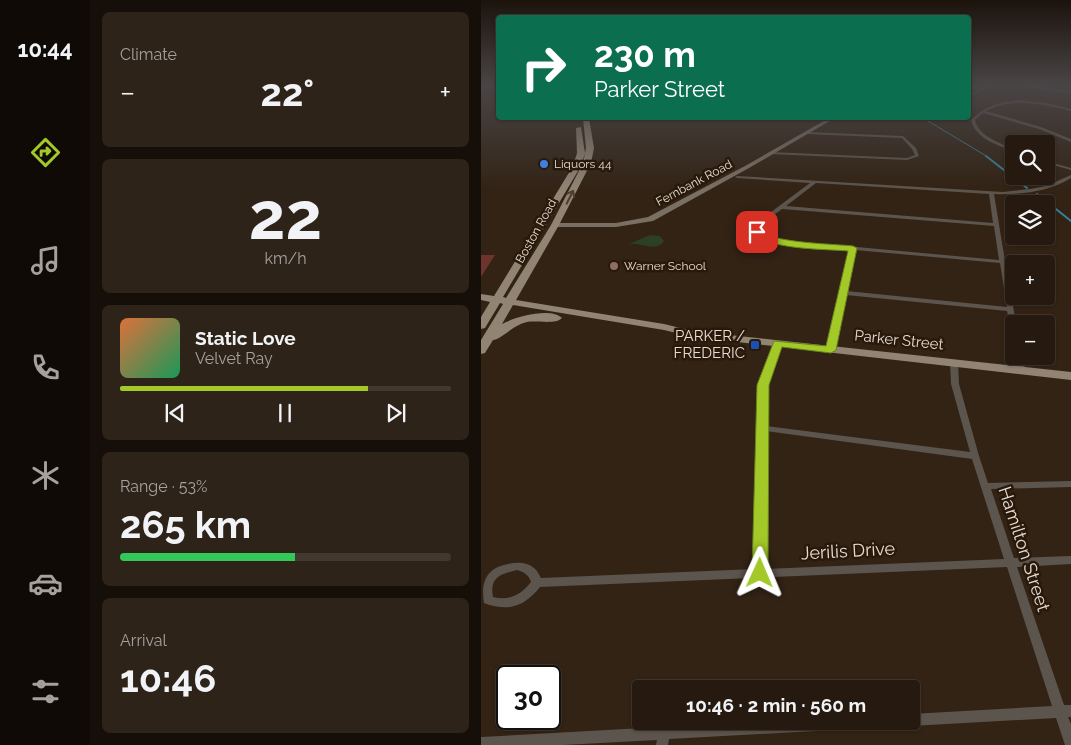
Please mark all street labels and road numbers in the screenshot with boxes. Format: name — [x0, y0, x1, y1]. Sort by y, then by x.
street label: Fernbank Road — [654, 157, 734, 209]
street label: Boston Road — [513, 197, 559, 265]
street label: Parker Street — [854, 326, 944, 354]
street label: Hamilton Street — [994, 484, 1055, 614]
street label: Jerilis Drive — [800, 538, 896, 563]

